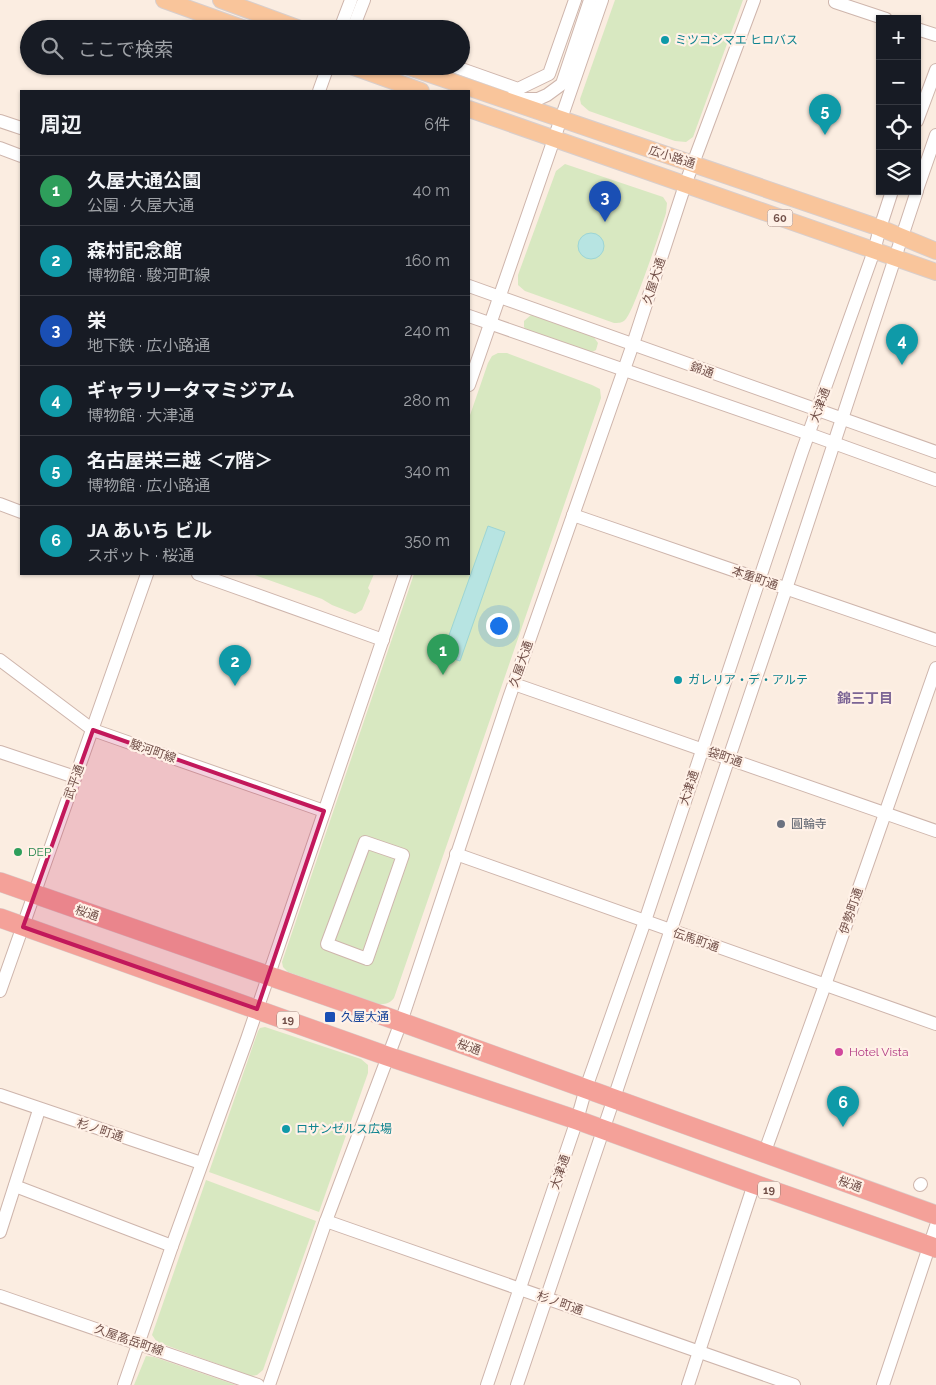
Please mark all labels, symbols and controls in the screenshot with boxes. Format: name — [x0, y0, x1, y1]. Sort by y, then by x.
map controls — [876, 15, 921, 195]
button: + — [876, 15, 921, 60]
search box — [20, 20, 470, 75]
place label: ミツコシマエ ヒロバス — [675, 33, 798, 47]
icon: search — [38, 34, 66, 62]
marker: ミツコシマエ ヒロバス — [659, 34, 671, 46]
text: ここで検索 — [78, 38, 173, 60]
button: − — [876, 60, 921, 105]
pin: 5 — [809, 94, 841, 135]
button: locate — [876, 105, 921, 150]
text: 周辺 — [40, 112, 82, 137]
text: 6件 — [424, 115, 450, 134]
street label: 広小路通 — [647, 143, 697, 171]
button: layers — [876, 150, 921, 195]
text: 久屋大通公園 — [87, 169, 201, 191]
text: 1 — [52, 181, 60, 200]
text: 40 m — [413, 181, 450, 200]
pin: 3 — [589, 181, 621, 222]
text: 公園 · 久屋大通 — [87, 196, 194, 215]
road number: 60 — [768, 210, 792, 227]
text: 森村記念館 — [87, 239, 182, 261]
text: 2 — [51, 251, 61, 270]
text: 160 m — [405, 251, 450, 270]
street label: 久屋大通 — [640, 256, 668, 306]
text: 博物館 · 駿河町線 — [87, 266, 210, 285]
text: 栄 — [87, 309, 106, 331]
text: 3 — [52, 321, 60, 340]
text: 240 m — [404, 321, 450, 340]
pin: 4 — [886, 324, 918, 365]
text: 地下鉄 · 広小路通 — [87, 336, 210, 355]
street label: 錦通 — [688, 359, 716, 381]
text: ギャラリータマミジアム — [87, 379, 295, 401]
street label: 大津通 — [807, 386, 833, 424]
text: 4 — [51, 391, 61, 410]
text: 280 m — [404, 391, 450, 410]
text: 博物館 · 大津通 — [87, 406, 194, 425]
text: 名古屋栄三越 ＜7階＞ — [87, 449, 273, 471]
text: 5 — [52, 461, 60, 480]
text: 340 m — [404, 461, 450, 480]
text: 博物館 · 広小路通 — [87, 476, 210, 495]
text: JA あいち ビル — [87, 519, 212, 541]
text: 6 — [51, 531, 61, 550]
text: 350 m — [404, 531, 450, 550]
text: スポット · 桜通 — [87, 546, 194, 565]
street label: 本重町通 — [730, 564, 780, 592]
your location — [486, 613, 512, 639]
pin: 1 — [427, 634, 459, 675]
street label: 久屋大通 — [507, 639, 535, 689]
pin: 2 — [219, 645, 251, 686]
place label: ガレリア・デ・アルテ — [688, 673, 808, 687]
marker: ガレリア・デ・アルテ — [672, 674, 684, 686]
district label: 錦三丁目 — [837, 690, 893, 706]
street label: 駿河町線 — [128, 737, 178, 765]
street label: 袋町通 — [705, 744, 744, 769]
street label: 武平通 — [61, 763, 87, 801]
street label: 大津通 — [677, 769, 701, 807]
place label: 圓輪寺 — [791, 817, 827, 831]
marker: 圓輪寺 — [775, 818, 787, 830]
place label: DEP — [28, 845, 52, 859]
marker: DEP — [12, 846, 24, 858]
street label: 伊勢町通 — [837, 886, 865, 936]
street label: 桜通 — [73, 902, 101, 924]
street label: 伝馬町通 — [671, 926, 721, 954]
marker: 久屋大通 — [323, 1010, 337, 1024]
place label: 久屋大通 — [341, 1010, 389, 1024]
road number: 19 — [277, 1012, 299, 1028]
street label: 桜通 — [455, 1036, 483, 1058]
place label: Hotel Vista — [849, 1045, 908, 1059]
marker: Hotel Vista — [833, 1046, 845, 1058]
pin: 6 — [827, 1086, 859, 1127]
street label: 杉ノ町通 — [75, 1116, 125, 1144]
place label: ロサンゼルス広場 — [296, 1122, 392, 1136]
marker: ロサンゼルス広場 — [280, 1123, 292, 1135]
street label: 大津通 — [548, 1153, 572, 1191]
street label: 桜通 — [836, 1173, 864, 1195]
road number: 19 — [758, 1182, 780, 1198]
street label: 杉ノ町通 — [535, 1289, 585, 1317]
street label: 久屋高岳町線 — [93, 1322, 165, 1358]

